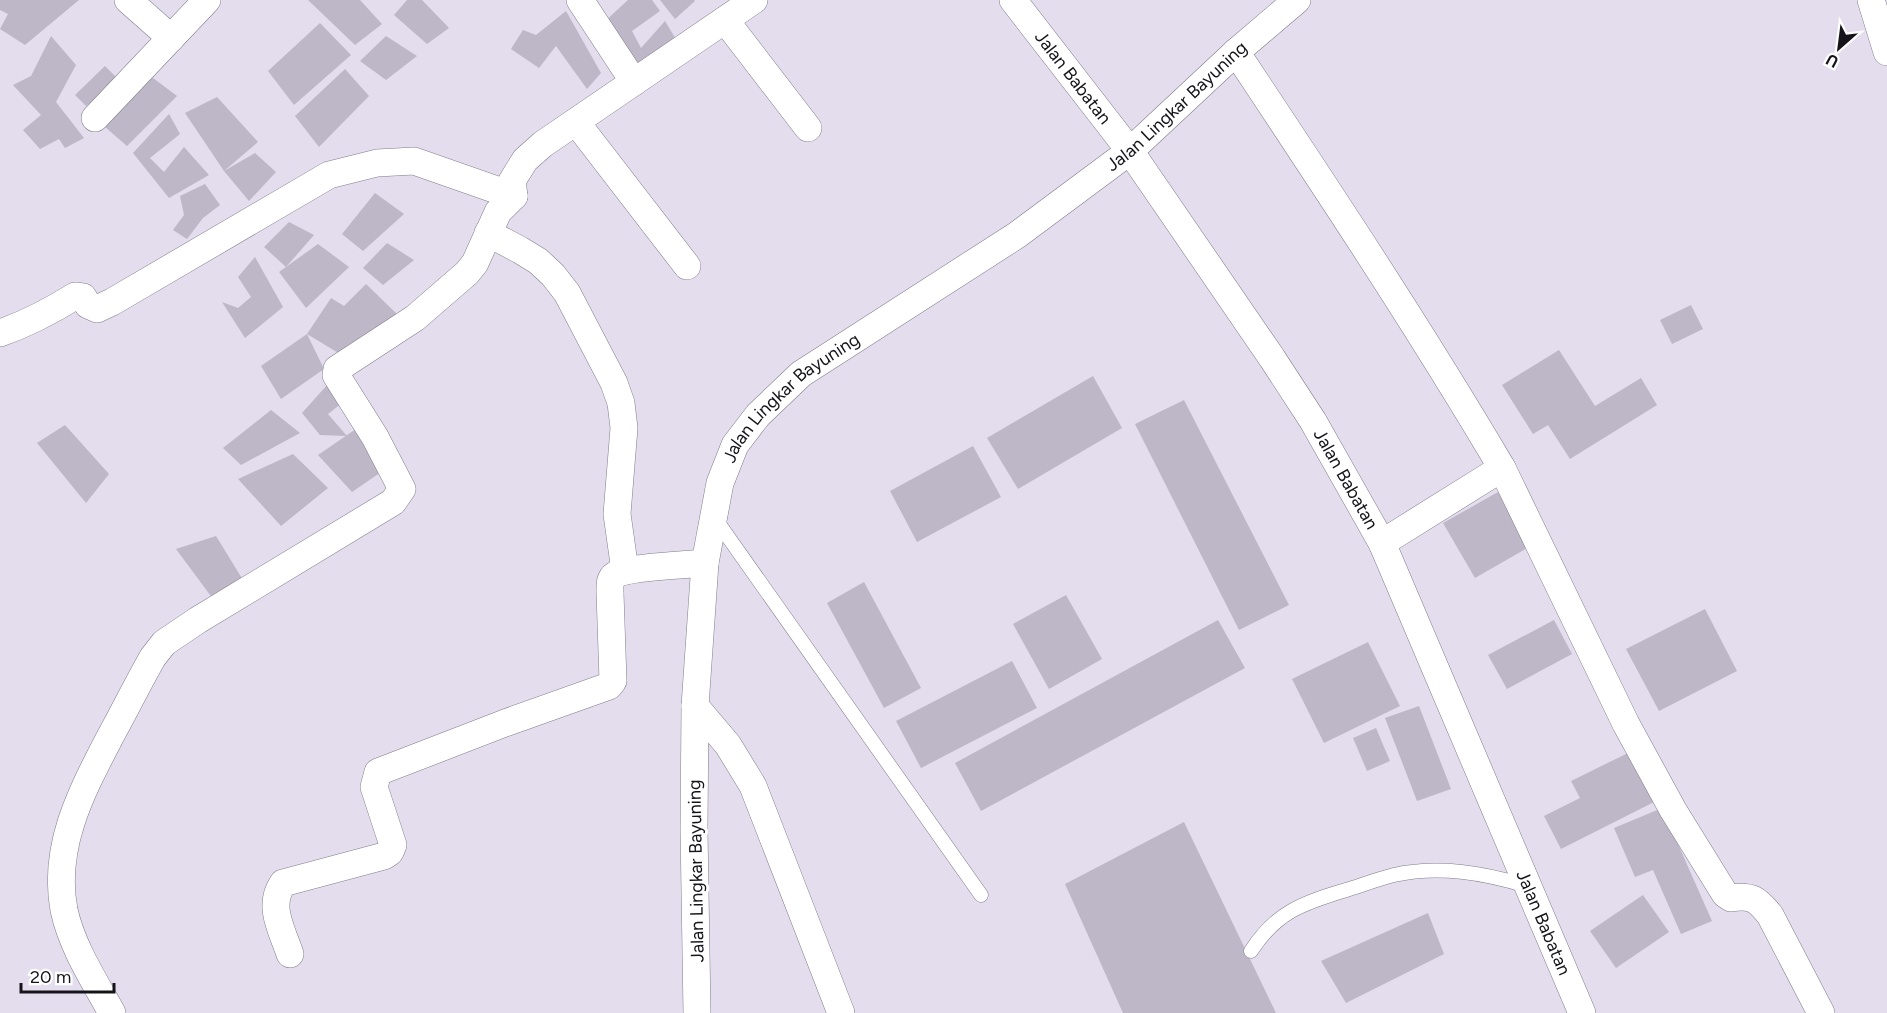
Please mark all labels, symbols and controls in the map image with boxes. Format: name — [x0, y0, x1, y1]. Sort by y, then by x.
north arrow — [1809, 18, 1869, 78]
street label: Jalan Babatan — [1030, 26, 1116, 128]
street label: Jalan Lingkar Bayuning — [1102, 37, 1251, 176]
text: U — [1823, 50, 1842, 72]
street label: Jalan Lingkar Bayuning — [718, 328, 864, 466]
street label: Jalan Babatan — [1309, 425, 1383, 533]
street label: Jalan Lingkar Bayuning — [683, 779, 709, 963]
street label: Jalan Babatan — [1512, 867, 1576, 979]
scale bar — [21, 956, 114, 994]
text: 20 m — [30, 966, 71, 988]

